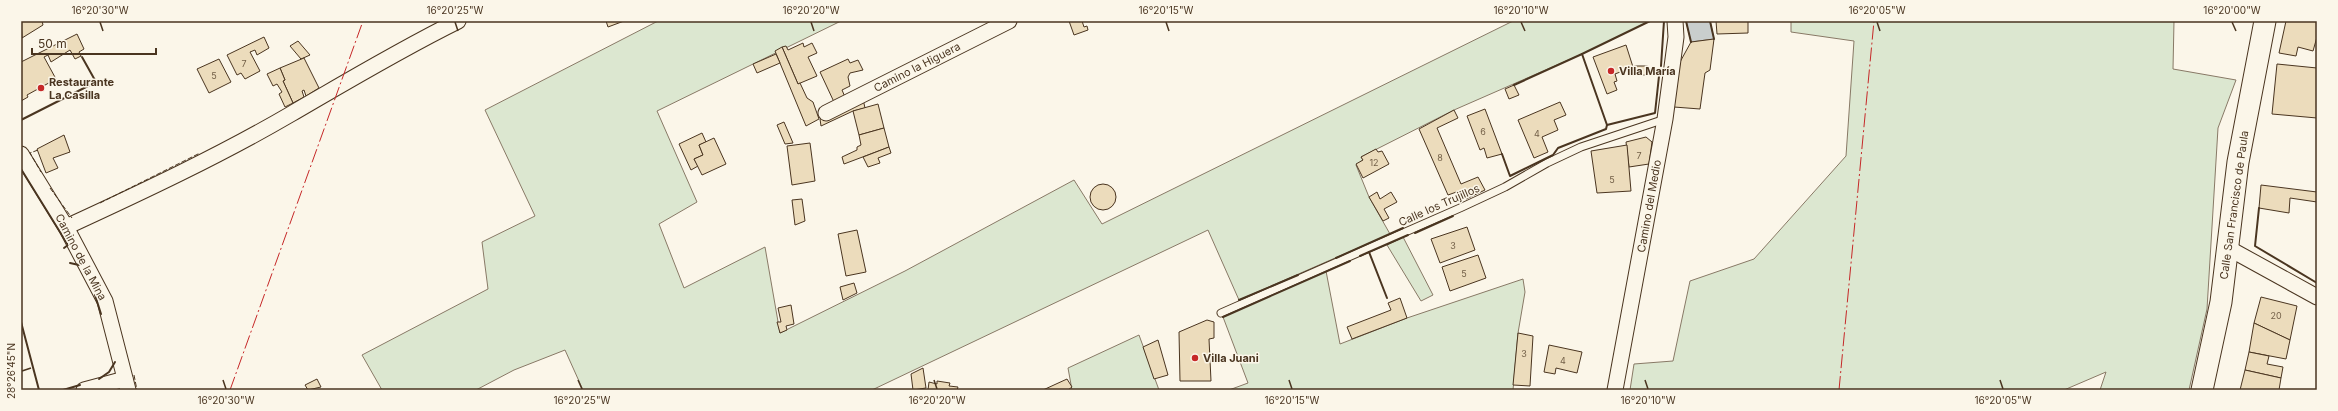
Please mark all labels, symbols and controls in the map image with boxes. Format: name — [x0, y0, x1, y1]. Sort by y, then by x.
text: 16°20'30"W — [71, 4, 129, 16]
text: 16°20'25"W — [427, 4, 484, 16]
text: 16°20'20"W — [782, 4, 840, 16]
text: 16°20'15"W — [1139, 4, 1194, 16]
text: 16°20'10"W — [1493, 4, 1549, 16]
text: 16°20'05"W — [1848, 4, 1906, 16]
text: 16°20'00"W — [2203, 4, 2261, 16]
scale bar — [32, 30, 156, 56]
text: 50 m — [38, 36, 67, 51]
street label: Camino la Higuera — [871, 39, 963, 95]
house number: 7 — [241, 58, 247, 69]
place label: Villa María — [1619, 64, 1676, 78]
marker: Villa María — [1606, 66, 1616, 76]
house number: 5 — [211, 70, 217, 81]
place label: Restaurante La Casilla — [49, 75, 115, 102]
marker: Restaurante La Casilla — [36, 83, 46, 93]
house number: 6 — [1480, 126, 1486, 137]
house number: 4 — [1534, 128, 1540, 139]
street label: Calle San Francisco de Paula — [2217, 130, 2251, 280]
house number: 7 — [1636, 150, 1642, 161]
house number: 8 — [1437, 152, 1443, 163]
house number: 12 — [1369, 157, 1379, 168]
street label: Camino del Medio — [1634, 158, 1664, 253]
house number: 5 — [1609, 174, 1615, 185]
street label: Calle los Trujillos — [1396, 181, 1482, 229]
street label: Camino de la Mina — [52, 211, 110, 303]
house number: 3 — [1450, 240, 1456, 251]
house number: 5 — [1461, 268, 1467, 279]
house number: 20 — [2270, 310, 2282, 321]
text: 28°26'45"N — [5, 343, 17, 399]
house number: 3 — [1521, 348, 1527, 359]
place label: Villa Juani — [1203, 351, 1259, 365]
marker: Villa Juani — [1190, 353, 1200, 363]
house number: 4 — [1560, 355, 1566, 366]
text: 16°20'30"W — [197, 394, 255, 406]
text: 16°20'25"W — [554, 394, 611, 406]
text: 16°20'20"W — [908, 394, 966, 406]
text: 16°20'15"W — [1265, 394, 1320, 406]
text: 16°20'10"W — [1620, 394, 1676, 406]
text: 16°20'05"W — [1974, 394, 2032, 406]

